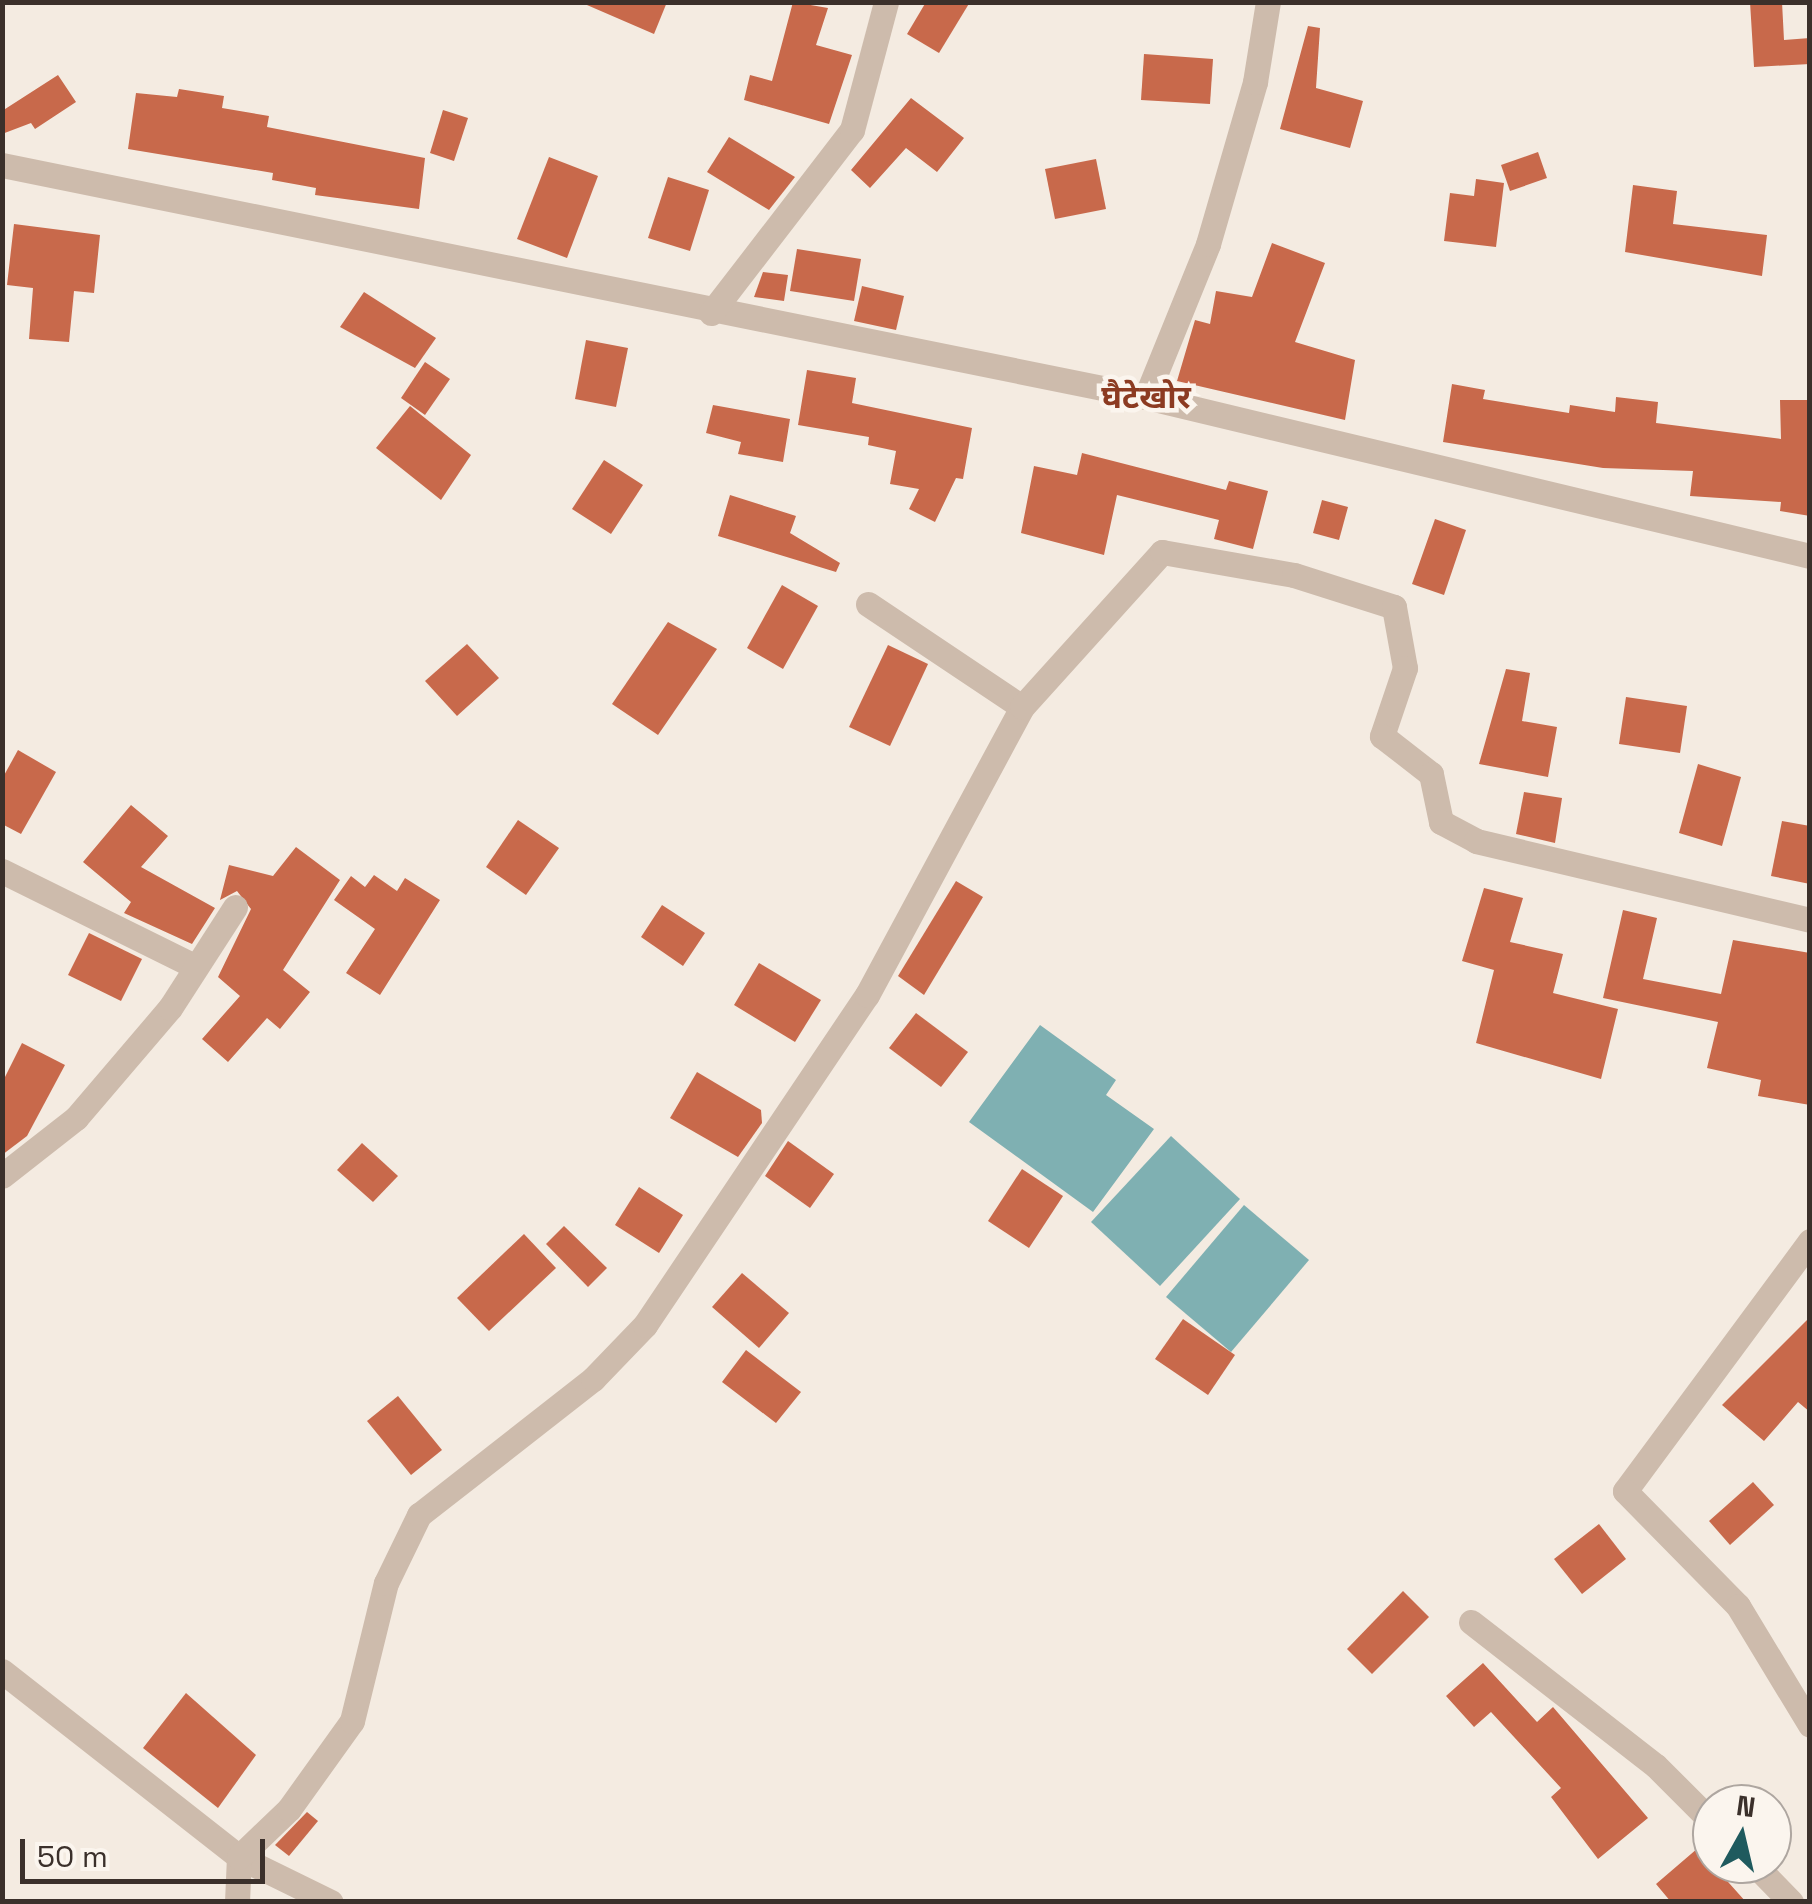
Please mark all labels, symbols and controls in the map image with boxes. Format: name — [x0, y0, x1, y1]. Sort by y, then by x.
district label: घैटेखोर — [1101, 378, 1191, 416]
north arrow — [1692, 1784, 1792, 1884]
text: N — [1734, 1787, 1758, 1825]
scale bar — [25, 1819, 270, 1881]
text: 50 m — [37, 1837, 108, 1876]

